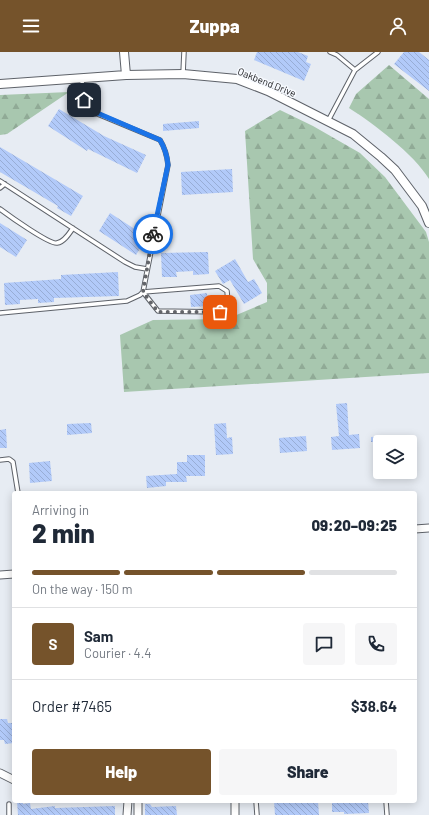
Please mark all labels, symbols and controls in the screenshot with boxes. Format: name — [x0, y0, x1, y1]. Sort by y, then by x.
icon: menu — [20, 15, 42, 37]
text: Zuppa — [189, 15, 240, 37]
icon: person — [387, 15, 409, 37]
street label: Oakbend Drive — [236, 65, 298, 99]
pin — [67, 83, 101, 117]
icon: home — [73, 89, 95, 111]
courier — [133, 214, 173, 254]
icon: bike — [142, 223, 164, 245]
pin — [203, 295, 237, 329]
icon: bag — [209, 301, 231, 323]
map controls — [373, 435, 417, 479]
button: layers — [373, 435, 417, 479]
text: Arriving in — [32, 502, 89, 518]
text: 09:20–09:25 — [312, 516, 397, 534]
text: 2 min — [32, 517, 95, 548]
text: On the way · 150 m — [32, 581, 133, 597]
button: chat — [303, 623, 345, 665]
button: phone — [355, 623, 397, 665]
text: Sam — [84, 627, 113, 645]
text: S — [49, 635, 57, 653]
text: Courier · 4.4 — [84, 645, 152, 661]
text: Order #7465 — [32, 697, 112, 715]
text: $38.64 — [351, 697, 397, 715]
button: Help — [32, 749, 211, 795]
button: Share — [219, 749, 397, 795]

